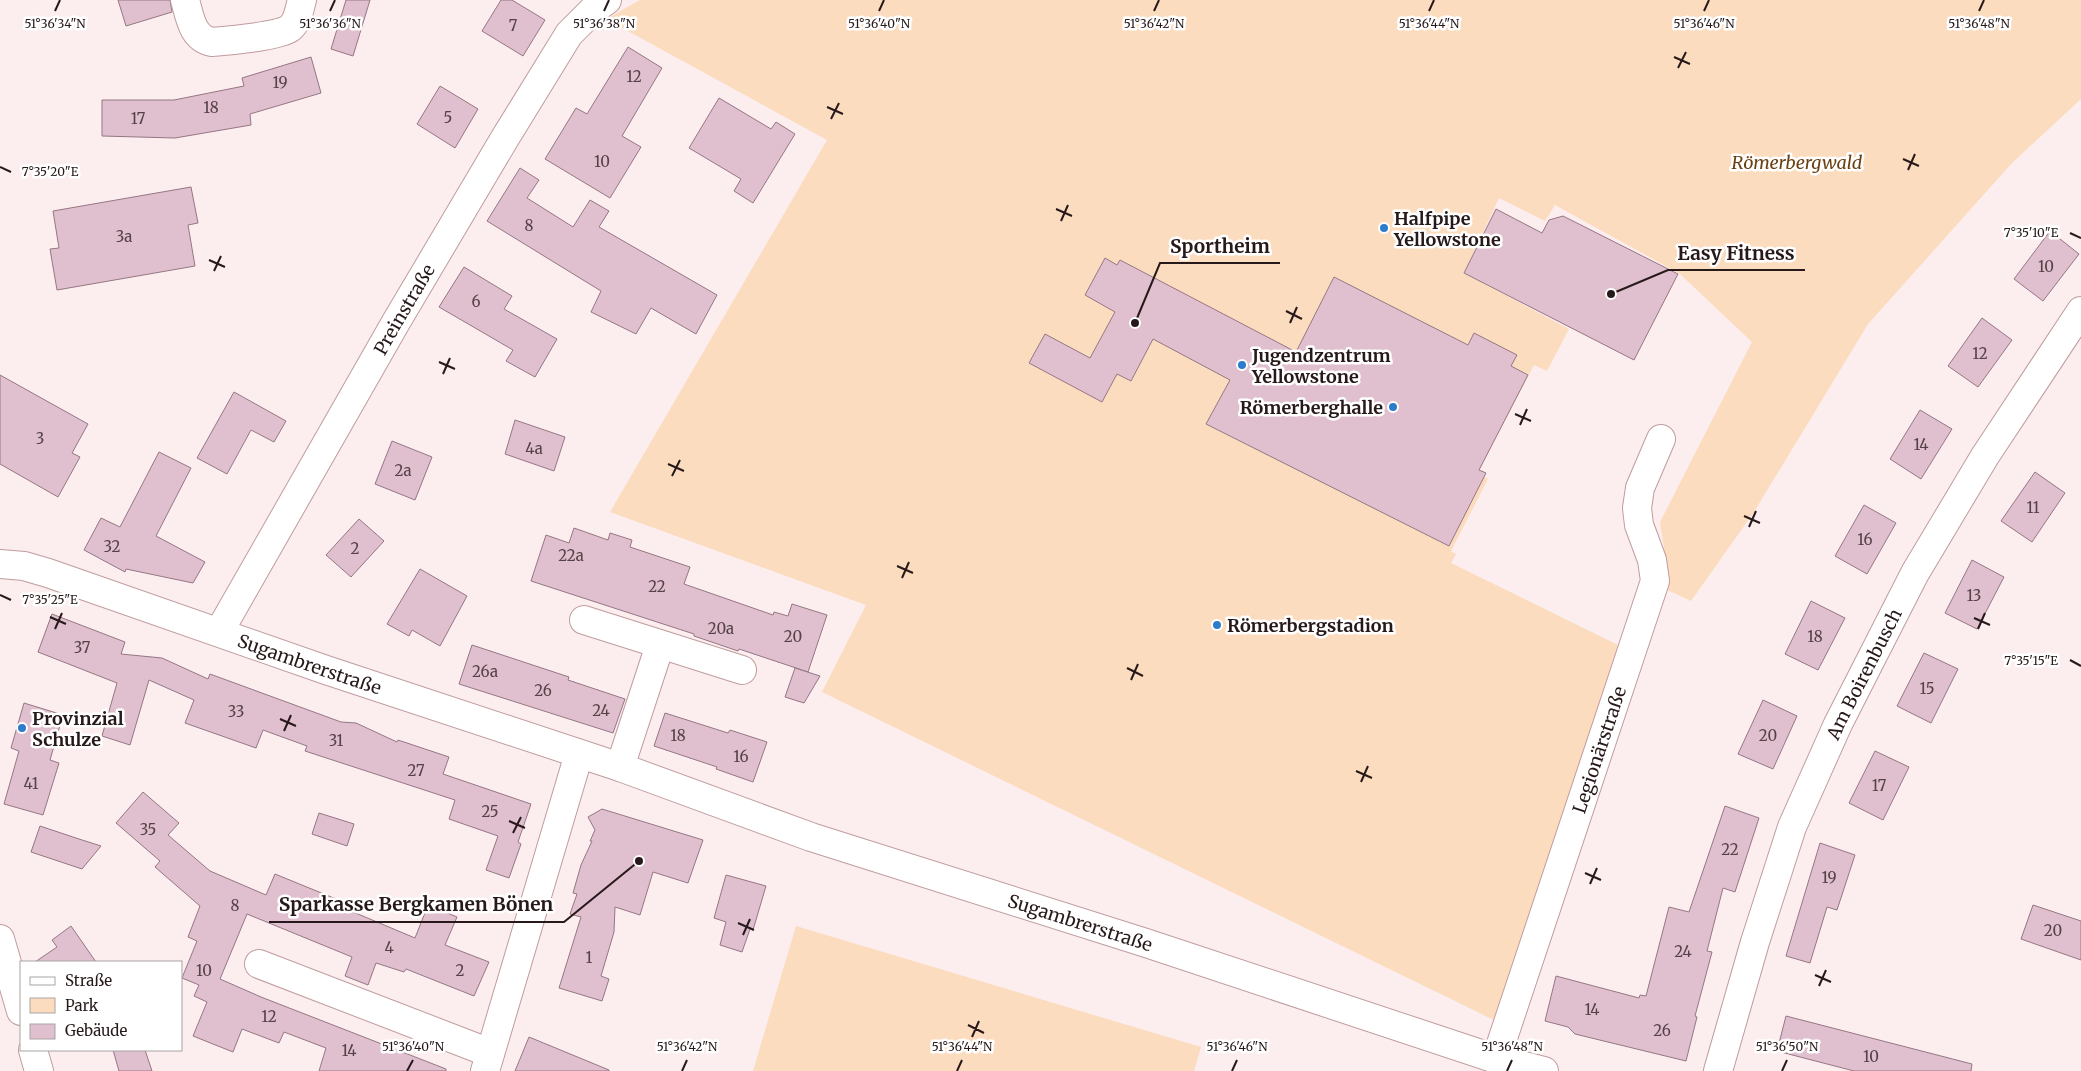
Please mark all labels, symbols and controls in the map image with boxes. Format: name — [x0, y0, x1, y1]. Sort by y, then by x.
text: 51°36'34"N — [24, 16, 86, 31]
text: 51°36'36"N — [299, 16, 361, 31]
house number: 7 — [509, 16, 518, 35]
text: 51°36'38"N — [573, 16, 636, 31]
text: 51°36'40"N — [848, 16, 911, 31]
text: 51°36'42"N — [1124, 16, 1185, 31]
text: 51°36'44"N — [1399, 16, 1460, 31]
text: 51°36'46"N — [1674, 16, 1735, 31]
text: 51°36'48"N — [1948, 16, 2010, 31]
house number: 12 — [626, 67, 642, 86]
house number: 19 — [272, 73, 288, 92]
house number: 18 — [203, 98, 219, 117]
house number: 5 — [444, 108, 452, 127]
house number: 17 — [131, 109, 146, 128]
park label: Römerbergwald — [1732, 151, 1863, 174]
house number: 10 — [594, 152, 610, 171]
text: 7°35'20"E — [22, 164, 79, 179]
place label: Halfpipe Yellowstone — [1393, 207, 1501, 251]
house number: 8 — [525, 216, 534, 235]
marker: Halfpipe Yellowstone — [1378, 222, 1390, 234]
text: 7°35'10"E — [2004, 225, 2059, 240]
house number: 3a — [116, 227, 132, 246]
callout: Sportheim — [1160, 229, 1280, 263]
text: Sportheim — [1170, 234, 1270, 258]
callout: Easy Fitness — [1668, 236, 1805, 270]
text: Easy Fitness — [1677, 241, 1795, 265]
house number: 10 — [2038, 257, 2054, 276]
street label: Preinstraße — [368, 260, 439, 359]
house number: 6 — [471, 292, 481, 311]
place label: Jugendzentrum Yellowstone — [1251, 344, 1391, 388]
house number: 12 — [1972, 344, 1988, 363]
marker: Jugendzentrum Yellowstone — [1236, 359, 1248, 371]
place label: Römerberghalle — [1240, 396, 1383, 419]
marker: Römerberghalle — [1387, 401, 1399, 413]
house number: 3 — [36, 429, 44, 448]
house number: 14 — [1913, 435, 1929, 454]
house number: 4a — [525, 439, 543, 458]
house number: 2a — [394, 461, 412, 480]
house number: 11 — [2026, 498, 2040, 517]
house number: 16 — [1857, 530, 1873, 549]
house number: 32 — [103, 537, 121, 556]
house number: 2 — [351, 539, 360, 558]
house number: 22a — [558, 546, 584, 565]
house number: 22 — [648, 577, 666, 596]
house number: 13 — [1967, 586, 1981, 605]
text: 7°35'25"E — [22, 592, 78, 607]
street label: Am Boirenbusch — [1821, 604, 1907, 744]
place label: Römerbergstadion — [1227, 614, 1394, 637]
house number: 20a — [708, 619, 734, 638]
marker: Römerbergstadion — [1211, 619, 1223, 631]
house number: 20 — [784, 627, 802, 646]
house number: 18 — [1807, 627, 1823, 646]
street label: Sugambrerstraße — [235, 629, 384, 699]
house number: 37 — [74, 638, 91, 657]
text: 7°35'15"E — [2004, 653, 2058, 668]
house number: 26a — [472, 662, 498, 681]
house number: 15 — [1919, 679, 1935, 698]
house number: 26 — [534, 681, 552, 700]
street label: Legionärstraße — [1567, 683, 1631, 816]
house number: 24 — [592, 701, 610, 720]
house number: 33 — [228, 702, 244, 721]
place label: Provinzial Schulze — [32, 707, 124, 751]
marker: Provinzial Schulze — [16, 722, 28, 734]
house number: 18 — [670, 726, 686, 745]
house number: 20 — [1759, 726, 1777, 745]
house number: 31 — [329, 731, 344, 750]
house number: 16 — [733, 747, 749, 766]
house number: 27 — [408, 761, 425, 780]
house number: 41 — [24, 774, 39, 793]
house number: 17 — [1872, 776, 1887, 795]
house number: 25 — [481, 802, 499, 821]
house number: 35 — [140, 820, 156, 839]
house number: 22 — [1721, 840, 1739, 859]
house number: 19 — [1821, 868, 1837, 887]
callout: Sparkasse Bergkamen Bönen — [269, 888, 564, 922]
street label: Sugambrerstraße — [1005, 889, 1156, 956]
text: Sparkasse Bergkamen Bönen — [279, 892, 553, 916]
house number: 8 — [231, 896, 240, 915]
house number: 20 — [2044, 921, 2062, 940]
house number: 4 — [384, 938, 394, 957]
house number: 24 — [1674, 942, 1692, 961]
house number: 1 — [586, 948, 593, 967]
legend — [20, 961, 182, 1051]
house number: 10 — [196, 961, 212, 980]
house number: 2 — [456, 961, 465, 980]
text: Straße — [65, 971, 112, 990]
text: Park — [65, 996, 99, 1015]
house number: 14 — [1584, 1000, 1600, 1019]
house number: 12 — [261, 1007, 277, 1026]
text: Gebäude — [65, 1021, 128, 1040]
house number: 26 — [1653, 1021, 1671, 1040]
text: 51°36'40"N — [382, 1039, 445, 1054]
text: 51°36'42"N — [657, 1039, 718, 1054]
text: 51°36'44"N — [932, 1039, 993, 1054]
text: 51°36'46"N — [1207, 1039, 1268, 1054]
text: 51°36'48"N — [1481, 1039, 1543, 1054]
text: 51°36'50"N — [1756, 1039, 1819, 1054]
house number: 14 — [341, 1041, 357, 1060]
house number: 10 — [1863, 1047, 1879, 1066]

